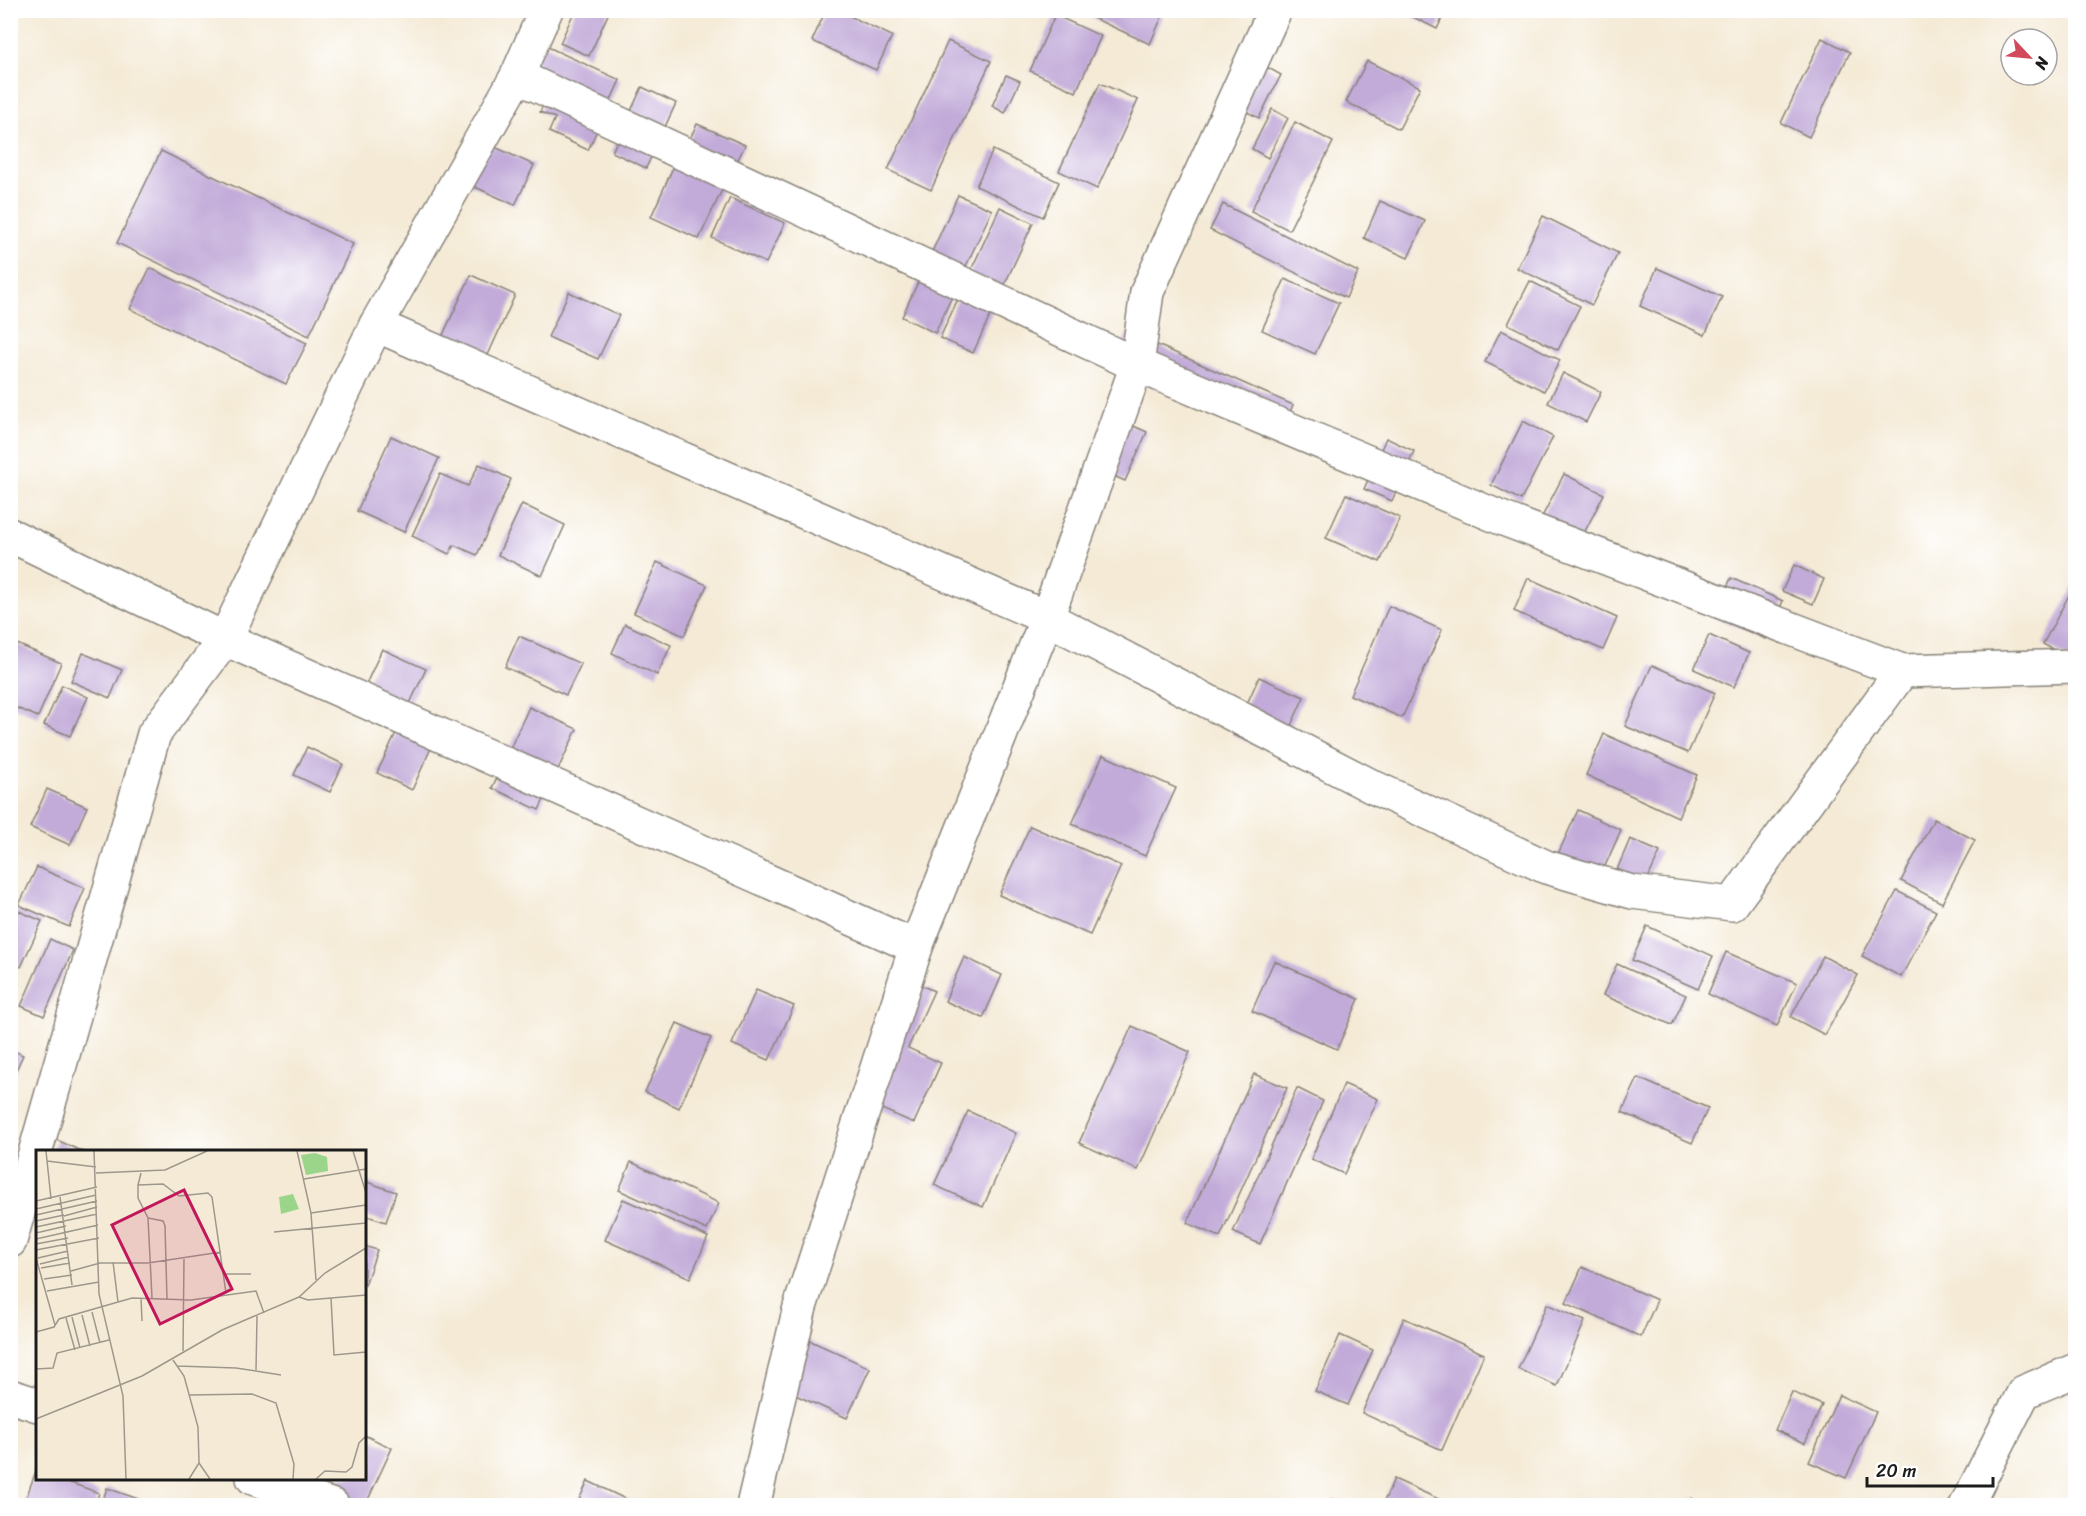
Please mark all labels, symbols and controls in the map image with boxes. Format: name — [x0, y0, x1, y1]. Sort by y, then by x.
north arrow — [1999, 27, 2059, 87]
text: N — [2026, 51, 2058, 76]
inset map — [36, 1150, 366, 1480]
scale bar — [1867, 1450, 1993, 1488]
text: 20 m — [1876, 1455, 1916, 1487]

